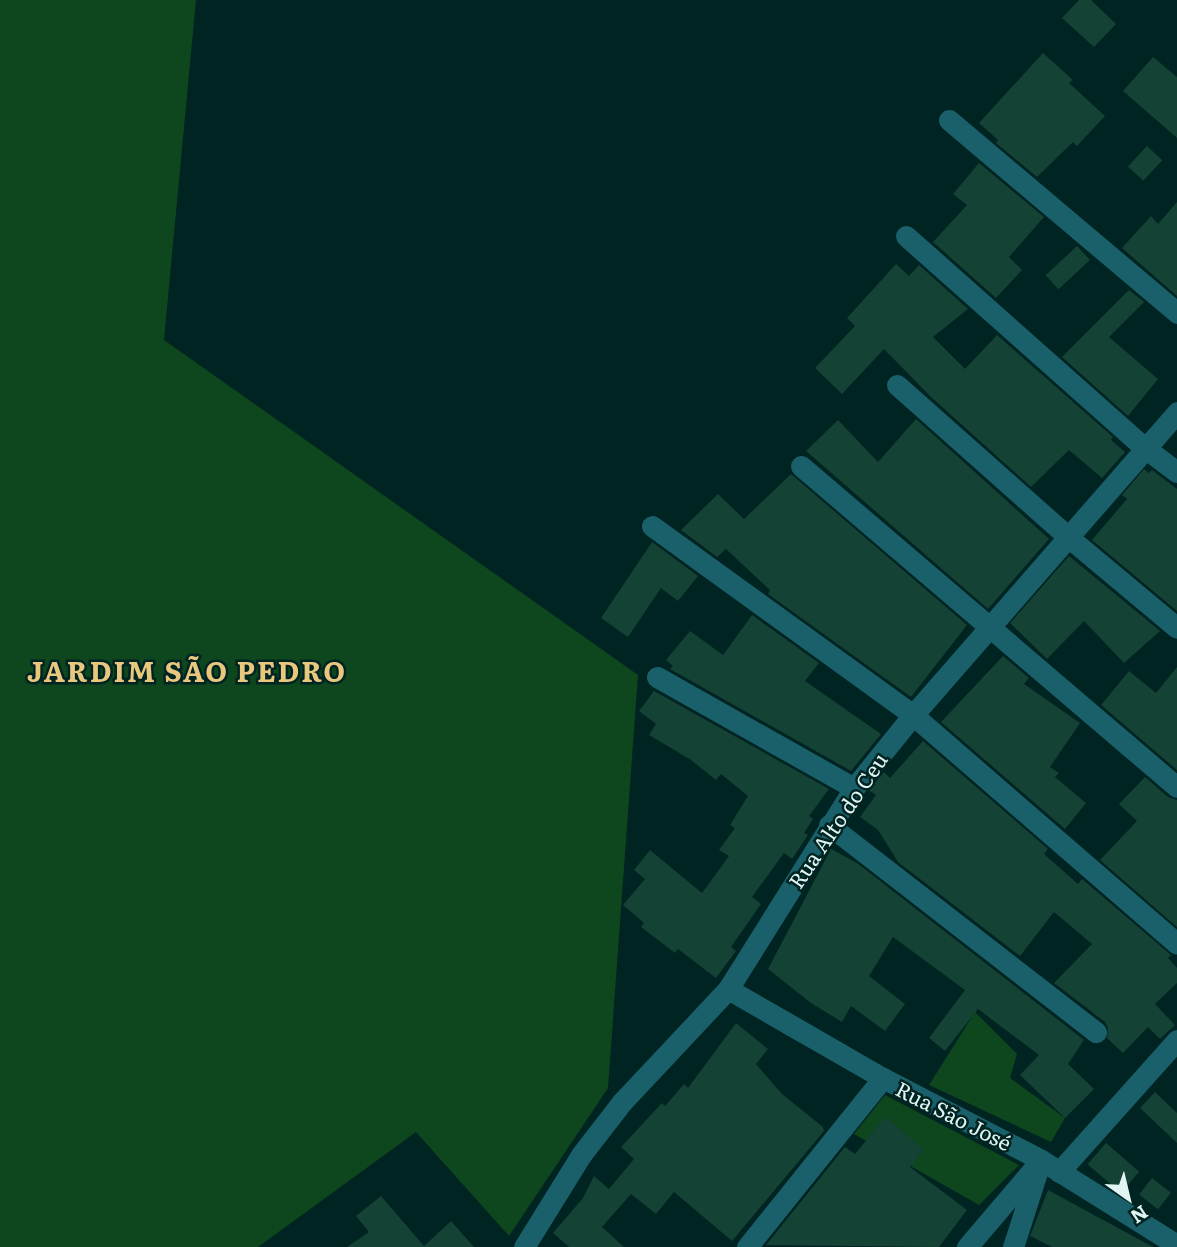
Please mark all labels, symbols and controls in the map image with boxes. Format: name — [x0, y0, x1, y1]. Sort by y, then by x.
district label: JARDIM SÃO PEDRO — [29, 653, 345, 687]
street label: Rua Alto do Ceu — [782, 747, 892, 893]
street label: Rua São José — [892, 1075, 1016, 1155]
north arrow — [1093, 1163, 1163, 1233]
text: N — [1125, 1199, 1154, 1231]

